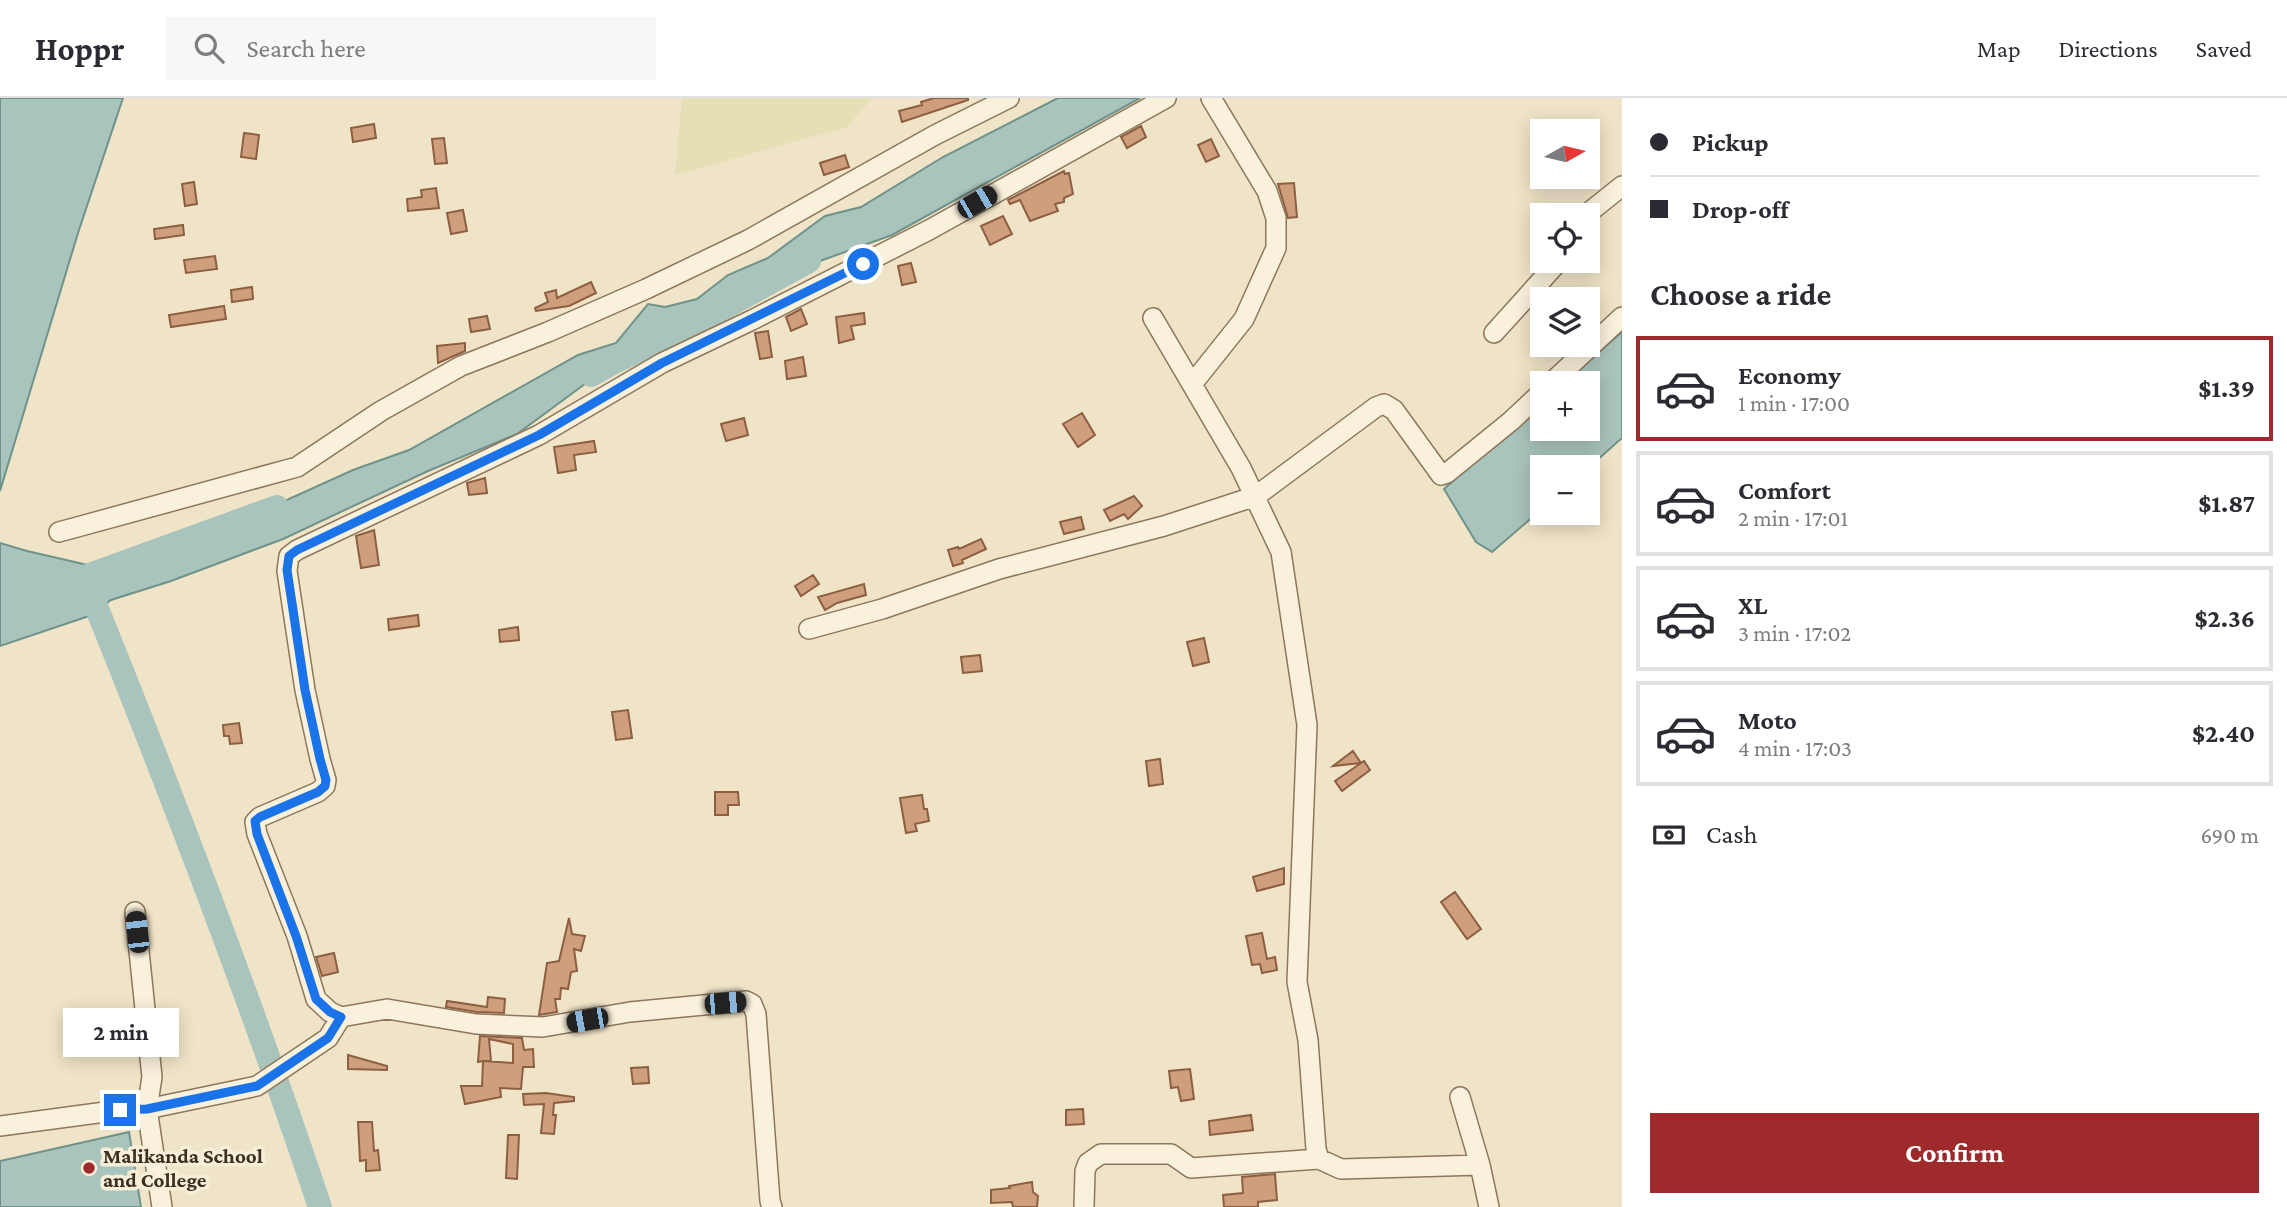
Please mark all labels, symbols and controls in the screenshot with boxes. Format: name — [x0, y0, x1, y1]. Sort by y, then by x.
search box — [166, 17, 656, 80]
icon: search — [190, 29, 228, 67]
text: Hoppr — [35, 30, 124, 67]
text: Search here — [246, 34, 366, 63]
text: Map — [1977, 35, 2021, 62]
text: Directions — [2059, 35, 2158, 62]
text: Saved — [2196, 35, 2252, 62]
north arrow — [1530, 119, 1600, 189]
map controls — [1530, 119, 1600, 525]
text: Pickup — [1692, 128, 1769, 157]
car — [954, 182, 1001, 222]
text: Drop-off — [1692, 195, 1789, 224]
button: locate — [1530, 203, 1600, 273]
route start — [847, 248, 879, 280]
text: Choose a ride — [1650, 276, 1831, 312]
button: layers — [1530, 287, 1600, 357]
icon: car — [1654, 357, 1717, 420]
text: Economy — [1738, 361, 1841, 390]
button: + — [1530, 371, 1600, 441]
text: $1.39 — [2198, 374, 2255, 403]
text: 1 min · 17:00 — [1738, 390, 1850, 416]
button: − — [1530, 455, 1600, 525]
icon: car — [1654, 472, 1717, 535]
text: Comfort — [1738, 476, 1831, 505]
text: $1.87 — [2198, 489, 2255, 518]
text: 2 min · 17:01 — [1738, 505, 1848, 531]
icon: car — [1654, 587, 1717, 650]
text: XL — [1738, 591, 1767, 620]
text: $2.36 — [2195, 604, 2255, 633]
text: 3 min · 17:02 — [1738, 620, 1851, 646]
icon: car — [1654, 702, 1717, 765]
text: Moto — [1738, 706, 1797, 735]
text: $2.40 — [2192, 719, 2255, 748]
text: 4 min · 17:03 — [1738, 735, 1852, 761]
icon: cash — [1650, 816, 1688, 854]
text: Cash — [1706, 820, 1757, 849]
text: 690 m — [2200, 822, 2259, 848]
car — [125, 910, 150, 954]
car — [704, 991, 747, 1015]
car — [565, 1006, 610, 1034]
callout: 2 min — [62, 1009, 178, 1058]
text: 2 min — [93, 1019, 149, 1045]
route end — [104, 1094, 136, 1126]
button: Confirm — [1650, 1113, 2259, 1193]
place label: Malikanda School and College — [103, 1144, 263, 1192]
marker: Malikanda School and College — [81, 1160, 97, 1176]

